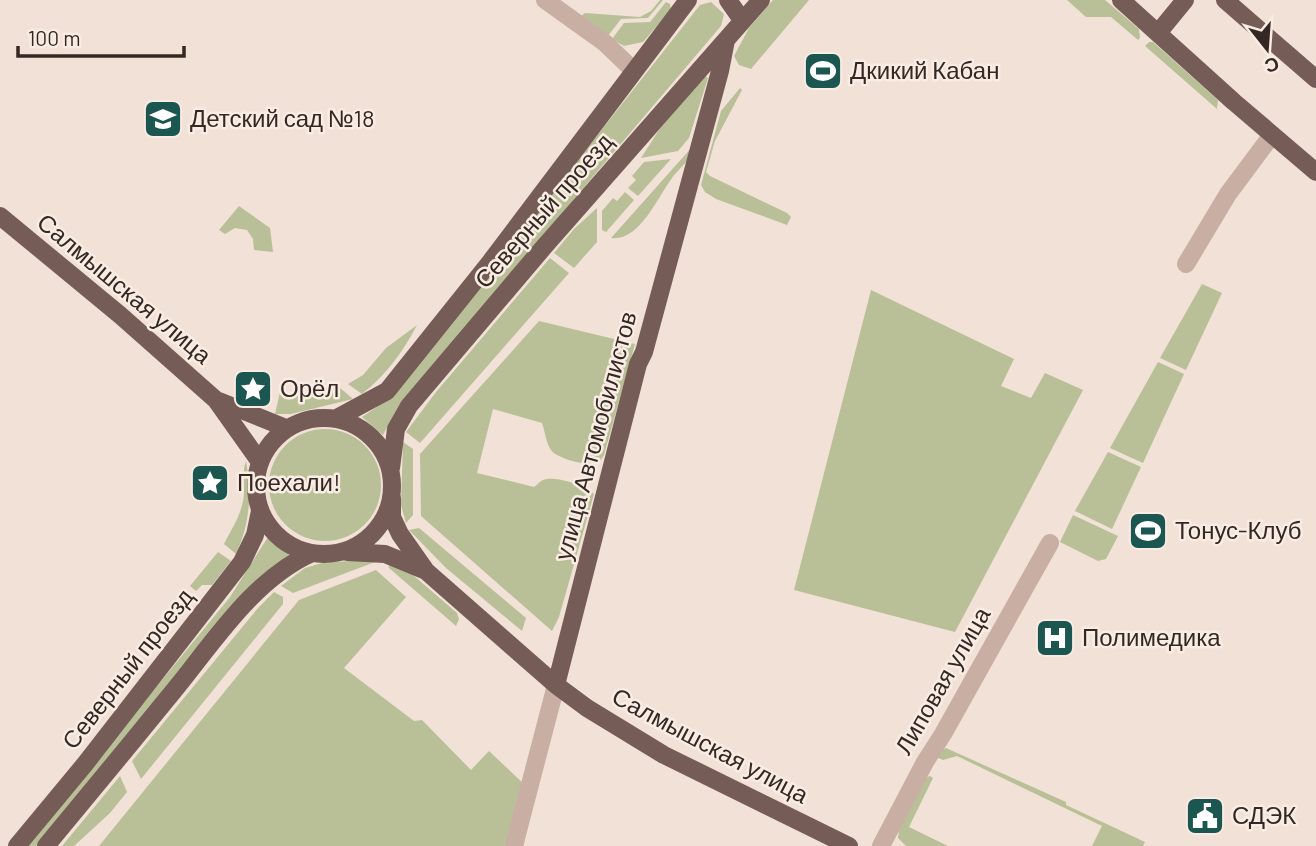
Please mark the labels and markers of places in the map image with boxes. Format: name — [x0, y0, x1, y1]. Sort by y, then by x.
sports icon: Дкикий Кабан — [802, 50, 844, 92]
place label: Дкикий Кабан — [850, 55, 999, 84]
school or university icon: Детский сад №18 — [142, 98, 184, 140]
place label: Детский сад №18 — [190, 103, 374, 132]
place icon: Орёл — [232, 368, 274, 410]
place label: Орёл — [280, 373, 339, 402]
place icon: Поехали! — [189, 462, 231, 504]
place label: Поехали! — [237, 467, 341, 496]
sports icon: Тонус-Клуб — [1127, 510, 1169, 552]
place label: Тонус-Клуб — [1175, 515, 1302, 544]
hospital icon: Полимедика — [1034, 617, 1076, 659]
place label: Полимедика — [1082, 622, 1221, 651]
public building icon: СДЭК — [1184, 795, 1226, 837]
place label: СДЭК — [1232, 800, 1296, 829]

